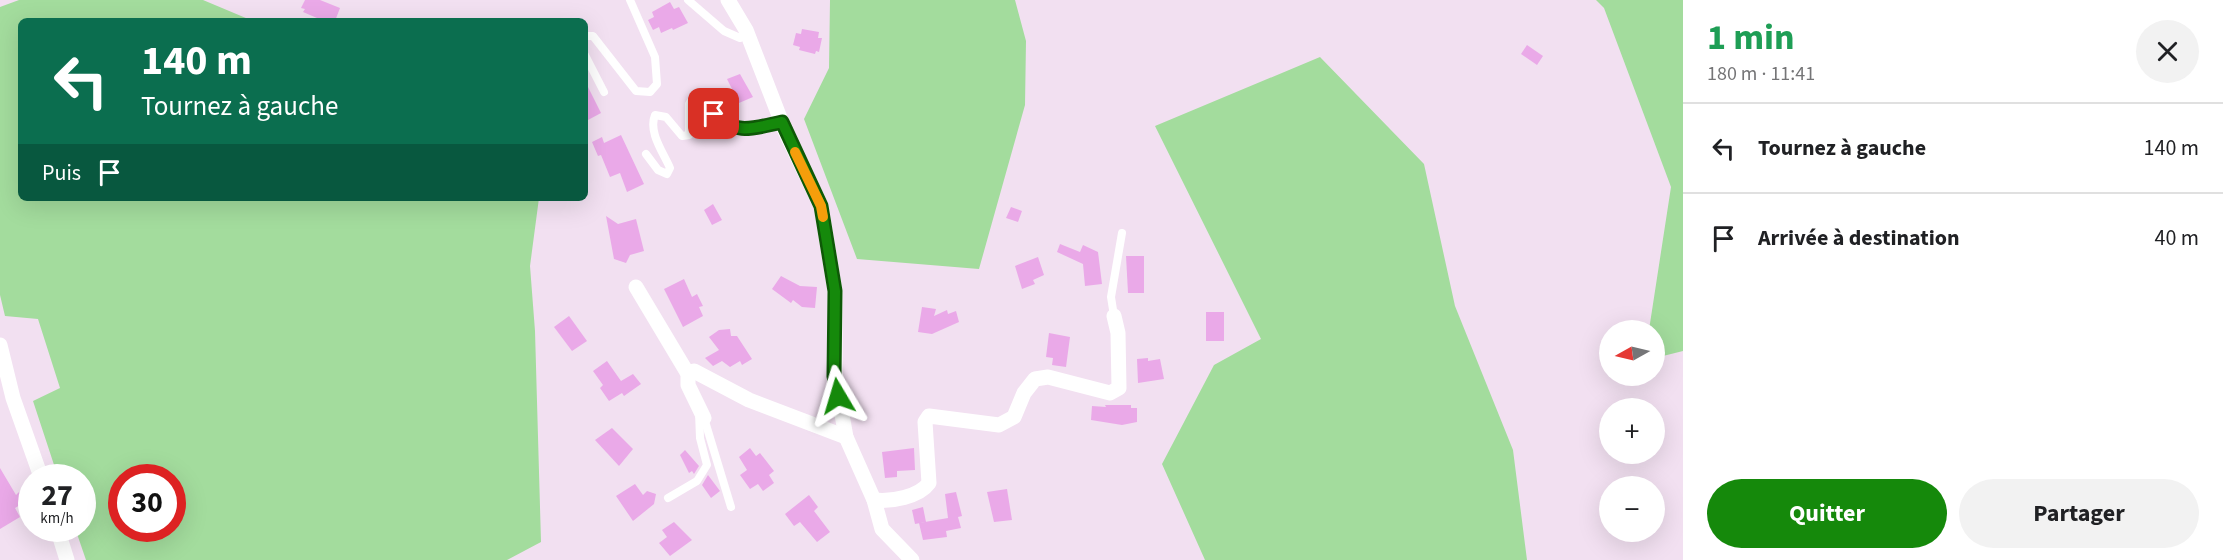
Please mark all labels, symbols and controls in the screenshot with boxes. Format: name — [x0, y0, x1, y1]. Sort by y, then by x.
text: 1 min — [1707, 12, 1795, 63]
button: close — [2136, 20, 2199, 83]
text: 140 m — [141, 31, 252, 91]
icon: left — [42, 42, 120, 120]
text: 180 m · 11:41 — [1707, 60, 1815, 88]
text: Tournez à gauche — [141, 87, 338, 126]
pin — [688, 88, 739, 139]
icon: arrive — [697, 97, 730, 130]
icon: left — [1707, 132, 1740, 165]
text: Tournez à gauche — [1758, 132, 1926, 164]
text: 140 m — [2144, 132, 2199, 164]
icon: arrive — [93, 156, 126, 189]
text: Puis — [42, 157, 81, 189]
icon: arrive — [1707, 222, 1740, 255]
text: Arrivée à destination — [1758, 222, 1960, 254]
text: 40 m — [2154, 222, 2199, 254]
north arrow — [1599, 320, 1665, 386]
map controls — [1599, 320, 1665, 542]
position arrow — [806, 364, 870, 428]
button: + — [1599, 398, 1665, 464]
speed limit sign: 30 — [108, 464, 186, 542]
text: 27 — [41, 474, 73, 517]
button: − — [1599, 476, 1665, 542]
button: Quitter — [1707, 479, 1947, 548]
button: Partager — [1959, 479, 2199, 548]
text: km/h — [40, 508, 74, 529]

